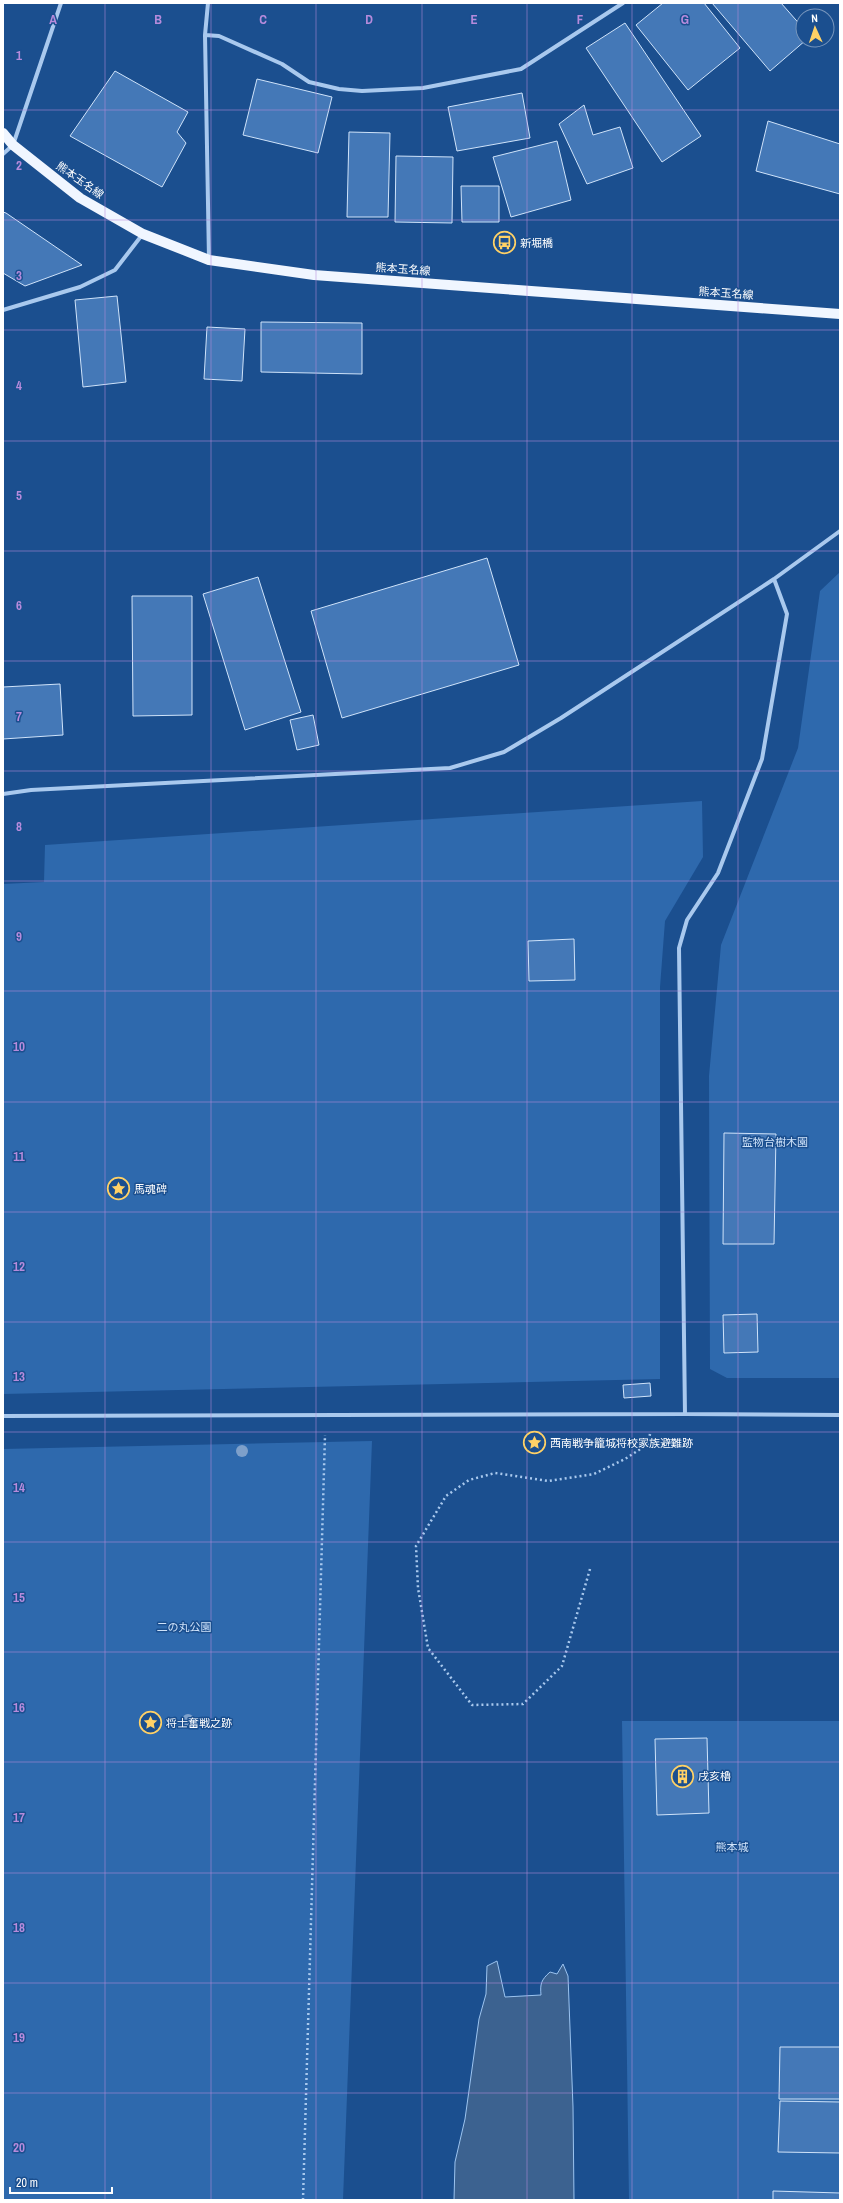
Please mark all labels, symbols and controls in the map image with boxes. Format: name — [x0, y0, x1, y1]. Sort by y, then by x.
north arrow — [795, 8, 835, 48]
text: A — [49, 11, 57, 28]
text: B — [154, 11, 162, 28]
text: C — [259, 11, 267, 28]
text: D — [365, 11, 373, 28]
text: E — [470, 11, 478, 28]
text: F — [577, 11, 584, 28]
text: G — [681, 11, 689, 28]
text: N — [811, 11, 818, 25]
text: 1 — [16, 47, 22, 64]
text: 2 — [16, 157, 22, 174]
street label: 熊本玉名線 — [53, 158, 107, 202]
bus stop icon: 新堀橋 — [492, 230, 518, 256]
place label: 新堀橋 — [520, 236, 553, 250]
street label: 熊本玉名線 — [375, 260, 431, 278]
text: 3 — [16, 267, 22, 284]
street label: 熊本玉名線 — [698, 284, 754, 302]
text: 4 — [16, 377, 22, 394]
text: 5 — [16, 487, 22, 504]
text: 6 — [16, 597, 22, 614]
text: 7 — [16, 708, 22, 725]
text: 8 — [16, 818, 22, 835]
text: 9 — [16, 928, 22, 945]
text: 10 — [13, 1038, 25, 1055]
park label: 監物台樹木園 — [742, 1135, 808, 1149]
text: 11 — [13, 1148, 25, 1165]
place icon: 馬魂碑 — [105, 1176, 131, 1202]
place label: 馬魂碑 — [134, 1182, 167, 1196]
text: 12 — [13, 1258, 25, 1275]
text: 13 — [13, 1368, 25, 1385]
place icon: 西南戦争籠城将校家族避難跡 — [521, 1430, 547, 1456]
place label: 西南戦争籠城将校家族避難跡 — [550, 1436, 693, 1450]
text: 14 — [13, 1479, 25, 1496]
text: 15 — [13, 1589, 25, 1606]
park label: 二の丸公園 — [157, 1620, 212, 1634]
text: 16 — [13, 1699, 25, 1716]
place icon: 将士奮戦之跡 — [137, 1710, 163, 1736]
place label: 将士奮戦之跡 — [166, 1716, 232, 1730]
building icon: 戌亥櫓 — [669, 1763, 695, 1789]
place label: 戌亥櫓 — [698, 1769, 731, 1783]
text: 17 — [13, 1809, 25, 1826]
park label: 熊本城 — [716, 1840, 749, 1854]
text: 18 — [13, 1919, 25, 1936]
text: 19 — [13, 2029, 25, 2046]
text: 20 — [13, 2139, 25, 2156]
scale bar — [10, 2169, 112, 2195]
text: 20 m — [16, 2175, 38, 2191]

